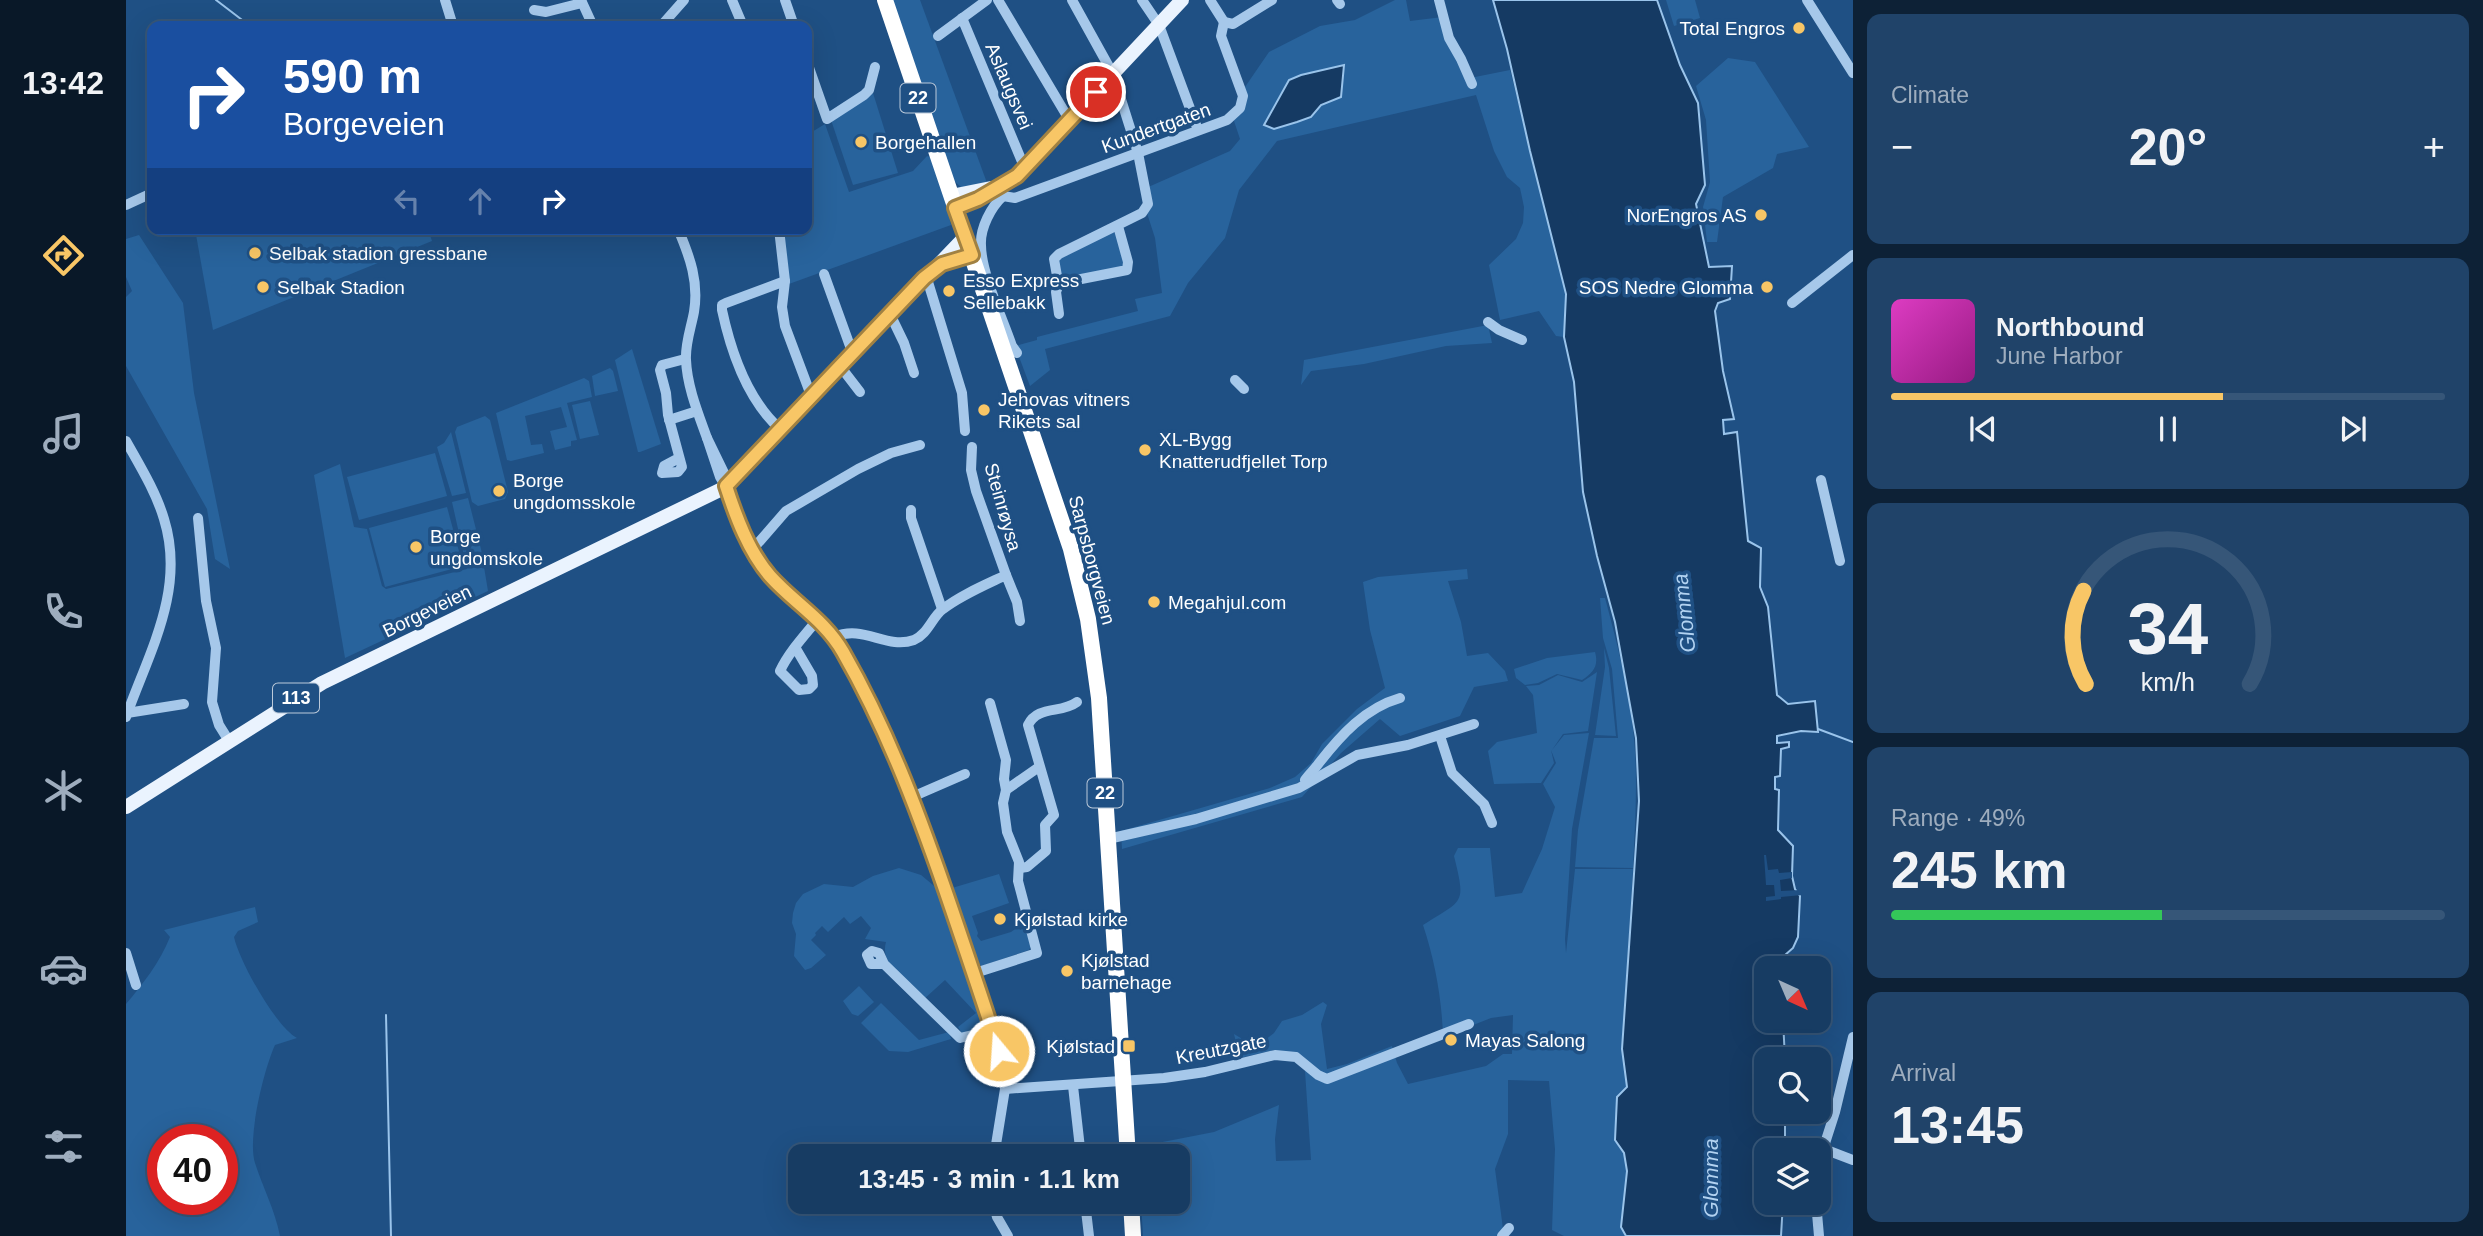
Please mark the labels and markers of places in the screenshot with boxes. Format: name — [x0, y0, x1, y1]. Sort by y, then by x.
place label: Total Engros — [1679, 18, 1785, 39]
marker: Total Engros — [1791, 20, 1807, 36]
pin — [1066, 62, 1126, 122]
place label: Borgehallen — [875, 132, 976, 153]
marker: Borgehallen — [853, 134, 869, 150]
place label: NorEngros AS — [1627, 205, 1747, 226]
marker: NorEngros AS — [1753, 207, 1769, 223]
place label: Selbak stadion gressbane — [269, 243, 488, 264]
marker: Selbak stadion gressbane — [247, 245, 263, 261]
place label: Esso Express Sellebakk — [963, 270, 1079, 313]
place label: Selbak Stadion — [277, 277, 405, 298]
place label: SOS Nedre Glomma — [1579, 277, 1753, 298]
marker: Selbak Stadion — [255, 279, 271, 295]
marker: SOS Nedre Glomma — [1759, 279, 1775, 295]
marker: Esso Express Sellebakk — [941, 283, 957, 299]
place label: Jehovas vitners Rikets sal — [998, 389, 1130, 432]
marker: Jehovas vitners Rikets sal — [976, 402, 992, 418]
place label: XL-Bygg Knatterudfjellet Torp — [1159, 429, 1328, 472]
marker: XL-Bygg Knatterudfjellet Torp — [1137, 442, 1153, 458]
place label: Borge ungdomsskole — [513, 470, 636, 513]
marker: Borge ungdomsskole — [491, 483, 507, 499]
place label: Borge ungdomskole — [430, 526, 543, 569]
marker: Borge ungdomskole — [408, 539, 424, 555]
place label: Megahjul.com — [1168, 592, 1286, 613]
marker: Megahjul.com — [1146, 594, 1162, 610]
place label: Kjølstad kirke — [1014, 909, 1128, 930]
marker: Kjølstad kirke — [992, 911, 1008, 927]
place label: Kjølstad barnehage — [1081, 950, 1172, 993]
marker: Kjølstad barnehage — [1059, 963, 1075, 979]
place label: Mayas Salong — [1465, 1030, 1585, 1051]
marker: Mayas Salong — [1443, 1032, 1459, 1048]
place label: Kjølstad — [1046, 1036, 1115, 1057]
marker: Kjølstad — [1121, 1038, 1137, 1054]

